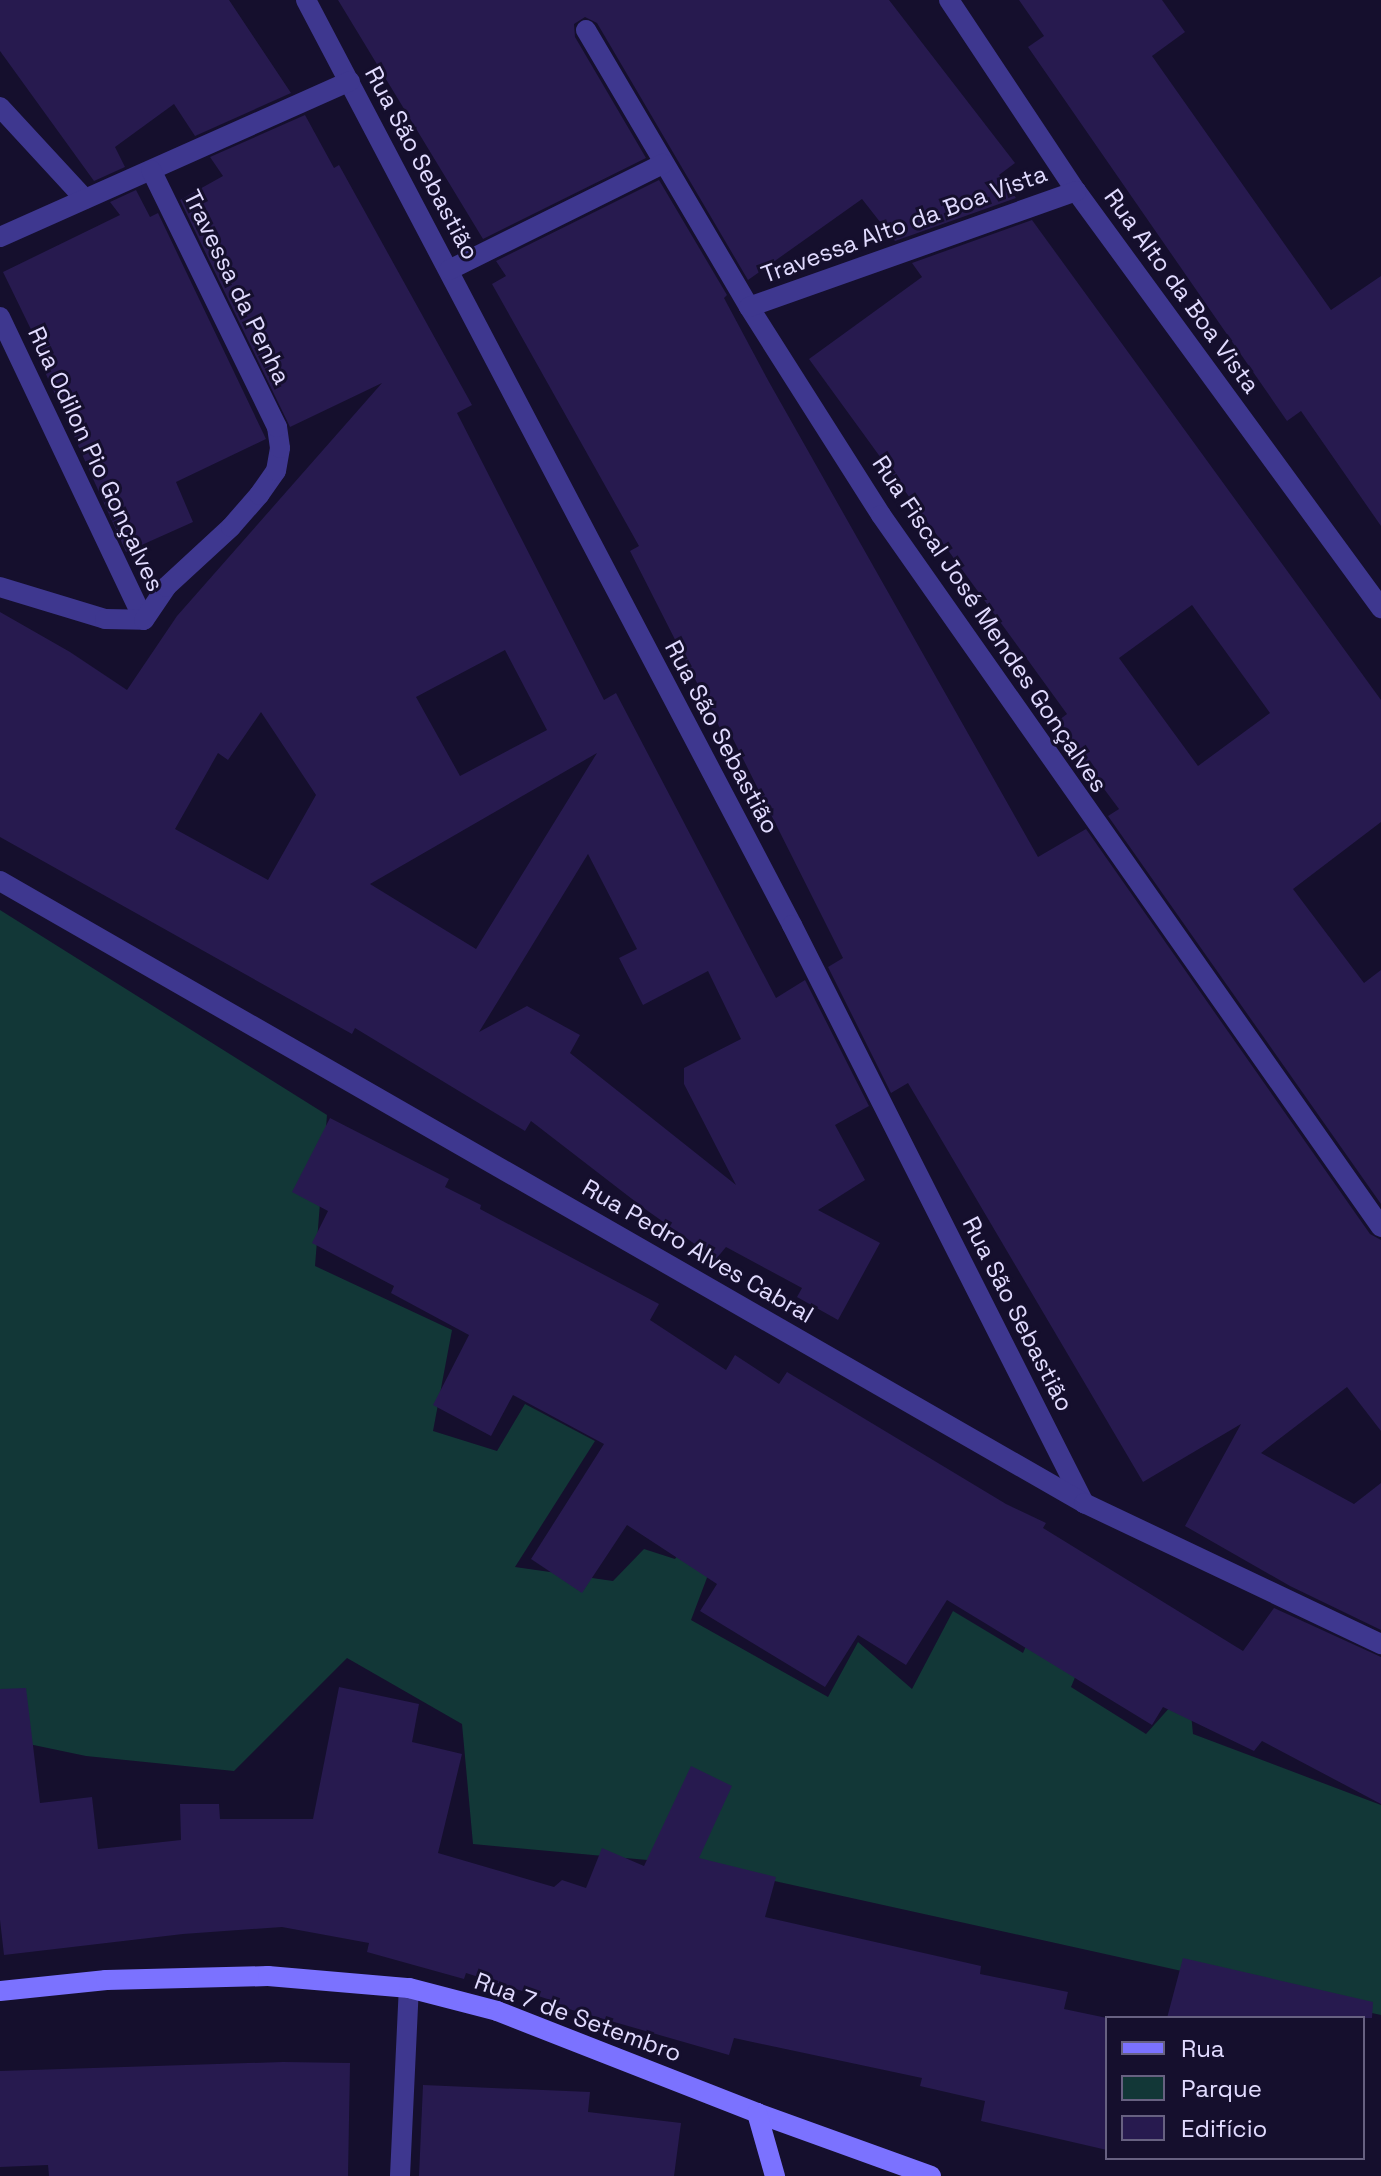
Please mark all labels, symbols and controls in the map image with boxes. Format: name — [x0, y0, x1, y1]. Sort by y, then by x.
street label: Rua São Sebastião — [359, 61, 485, 265]
street label: Travessa Alto da Boa Vista — [757, 159, 1051, 289]
street label: Rua Alto da Boa Vista — [1098, 183, 1266, 399]
street label: Travessa da Penha — [177, 185, 297, 389]
street label: Rua Odilon Pio Gonçalves — [22, 322, 170, 596]
street label: Rua Fiscal José Mendes Gonçalves — [866, 450, 1114, 798]
street label: Rua São Sebastião — [659, 635, 785, 839]
street label: Rua Pedro Alves Cabral — [577, 1173, 819, 1329]
street label: Rua São Sebastião — [956, 1212, 1080, 1416]
street label: Rua 7 de Setembro — [471, 1966, 685, 2068]
legend — [1105, 2016, 1365, 2160]
text: Rua — [1181, 2033, 1225, 2064]
text: Parque — [1181, 2073, 1262, 2104]
text: Edifício — [1181, 2113, 1267, 2144]

